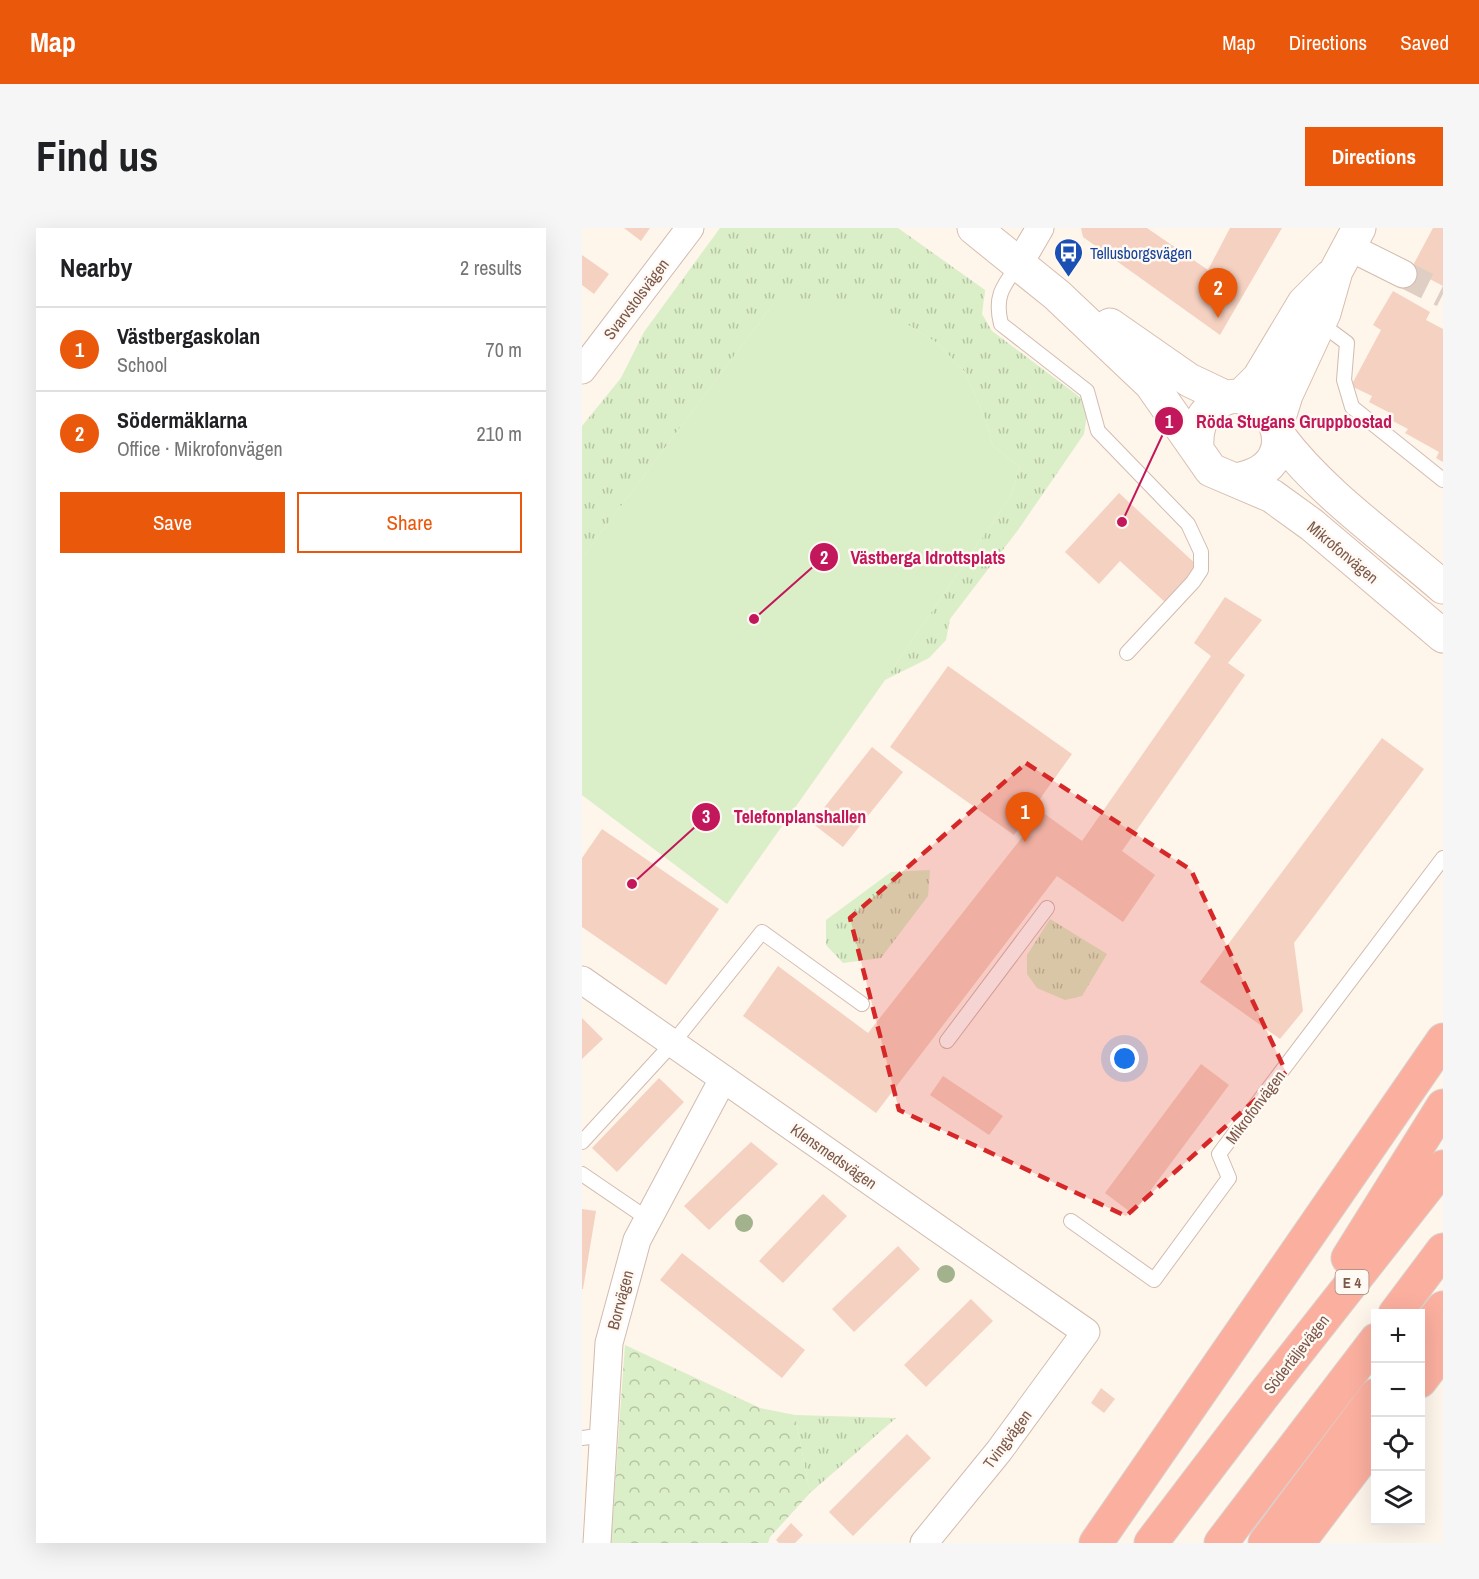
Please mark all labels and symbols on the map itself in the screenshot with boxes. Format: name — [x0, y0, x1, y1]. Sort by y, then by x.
bus stop icon: Tellusborgsvägen — [1053, 237, 1085, 279]
place label: Tellusborgsvägen — [1090, 242, 1192, 264]
street label: Svarvstolsvägen — [598, 254, 674, 344]
pin: 2 — [1198, 268, 1238, 318]
callout: Röda Stugans Gruppbostad — [1154, 403, 1404, 439]
text: 1 — [1165, 409, 1174, 434]
text: Röda Stugans Gruppbostad — [1196, 409, 1392, 434]
street label: Mikrofonvägen — [1303, 516, 1383, 588]
callout: Västberga Idrottsplats — [809, 539, 1018, 575]
text: 2 — [820, 545, 828, 570]
text: Västberga Idrottsplats — [850, 545, 1006, 570]
pin: 1 — [1006, 792, 1044, 842]
callout: Telefonplanshallen — [691, 799, 878, 835]
text: 3 — [702, 804, 710, 829]
text: Telefonplanshallen — [734, 804, 866, 829]
your location — [1110, 1044, 1139, 1073]
street label: Mikrofonvägen — [1220, 1066, 1290, 1148]
street label: Klensmedsvägen — [786, 1118, 882, 1194]
street label: Borrvägen — [602, 1268, 638, 1332]
road number: E 4 — [1336, 1270, 1368, 1294]
street label: Södertäljevägen — [1258, 1310, 1334, 1398]
street label: Tvingvägen — [978, 1405, 1036, 1473]

